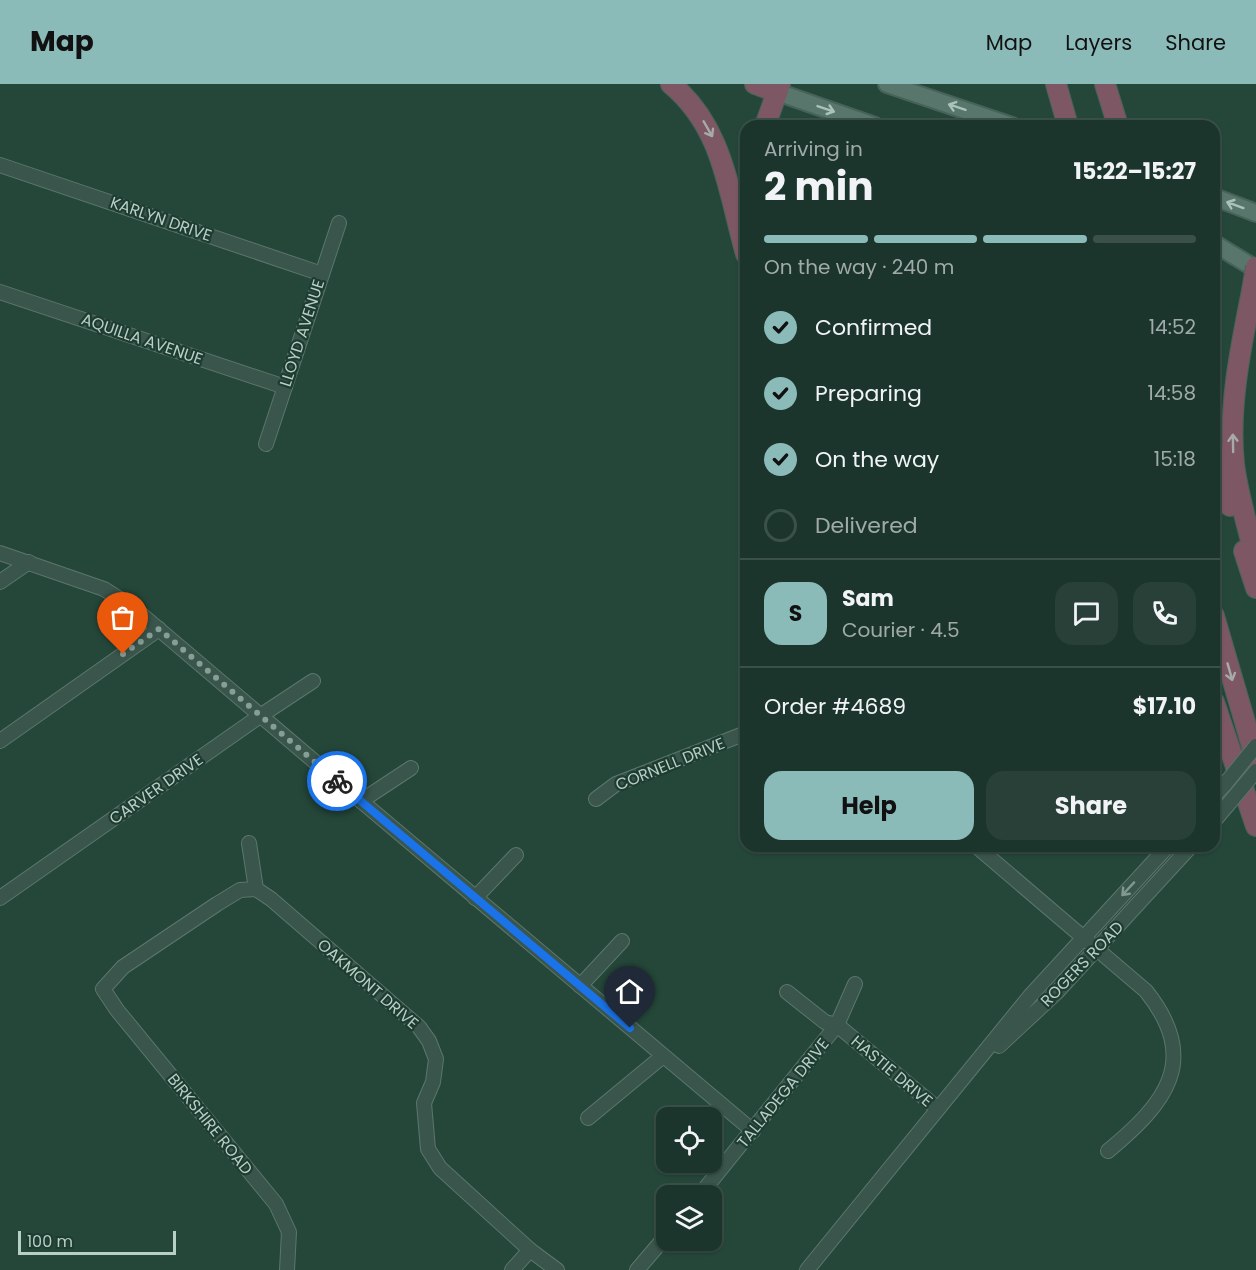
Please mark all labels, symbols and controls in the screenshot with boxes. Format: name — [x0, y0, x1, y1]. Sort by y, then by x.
text: Map — [30, 22, 94, 61]
text: Map — [986, 28, 1032, 57]
text: Layers — [1065, 28, 1132, 57]
text: Share — [1165, 28, 1226, 57]
one-way arrow — [948, 101, 967, 112]
one-way arrow — [816, 104, 835, 115]
one-way arrow — [702, 120, 714, 137]
text: Arriving in — [764, 135, 863, 163]
text: 15:22–15:27 — [1074, 156, 1196, 187]
text: 2 min — [764, 159, 874, 214]
street label: KARLYN DRIVE — [107, 191, 215, 247]
one-way arrow — [1226, 198, 1245, 209]
text: On the way · 240 m — [764, 253, 954, 281]
street label: LLOYD AVENUE — [274, 276, 330, 390]
street label: AQUILLA AVENUE — [78, 307, 206, 371]
icon: check — [764, 311, 797, 344]
text: Confirmed — [815, 312, 932, 343]
text: 14:52 — [1149, 313, 1196, 341]
icon: check — [764, 377, 797, 410]
text: Preparing — [815, 378, 922, 409]
text: 14:58 — [1148, 379, 1196, 407]
one-way arrow — [1227, 434, 1239, 454]
icon: check — [764, 443, 797, 476]
text: On the way — [815, 444, 939, 475]
text: 15:18 — [1154, 445, 1196, 473]
text: Delivered — [815, 510, 918, 541]
button: chat — [1055, 582, 1118, 645]
button: phone — [1133, 582, 1196, 645]
text: Sam — [842, 583, 894, 614]
pin — [97, 592, 148, 654]
text: S — [789, 598, 802, 629]
icon: bag — [106, 601, 139, 634]
text: Courier · 4.5 — [842, 616, 960, 644]
one-way arrow — [1225, 662, 1236, 681]
text: Order #4689 — [764, 691, 906, 722]
text: $17.10 — [1133, 691, 1196, 722]
street label: CORNELL DRIVE — [612, 732, 728, 796]
street label: CARVER DRIVE — [104, 748, 208, 830]
courier — [307, 751, 367, 811]
icon: bike — [321, 765, 354, 798]
button: Help — [764, 771, 974, 840]
button: Share — [986, 771, 1196, 840]
one-way arrow — [1121, 881, 1135, 896]
street label: ROGERS ROAD — [1035, 916, 1129, 1012]
street label: OAKMONT DRIVE — [312, 934, 424, 1034]
pin — [604, 966, 655, 1028]
icon: home — [613, 975, 646, 1008]
street label: HASTIE DRIVE — [846, 1030, 938, 1112]
street label: TALLADEGA DRIVE — [732, 1033, 834, 1153]
street label: BIRKSHIRE ROAD — [162, 1069, 258, 1179]
map controls — [656, 1107, 722, 1251]
button: locate — [656, 1107, 722, 1173]
button: layers — [656, 1185, 722, 1251]
scale bar — [18, 1228, 176, 1256]
text: 100 m — [27, 1230, 73, 1253]

